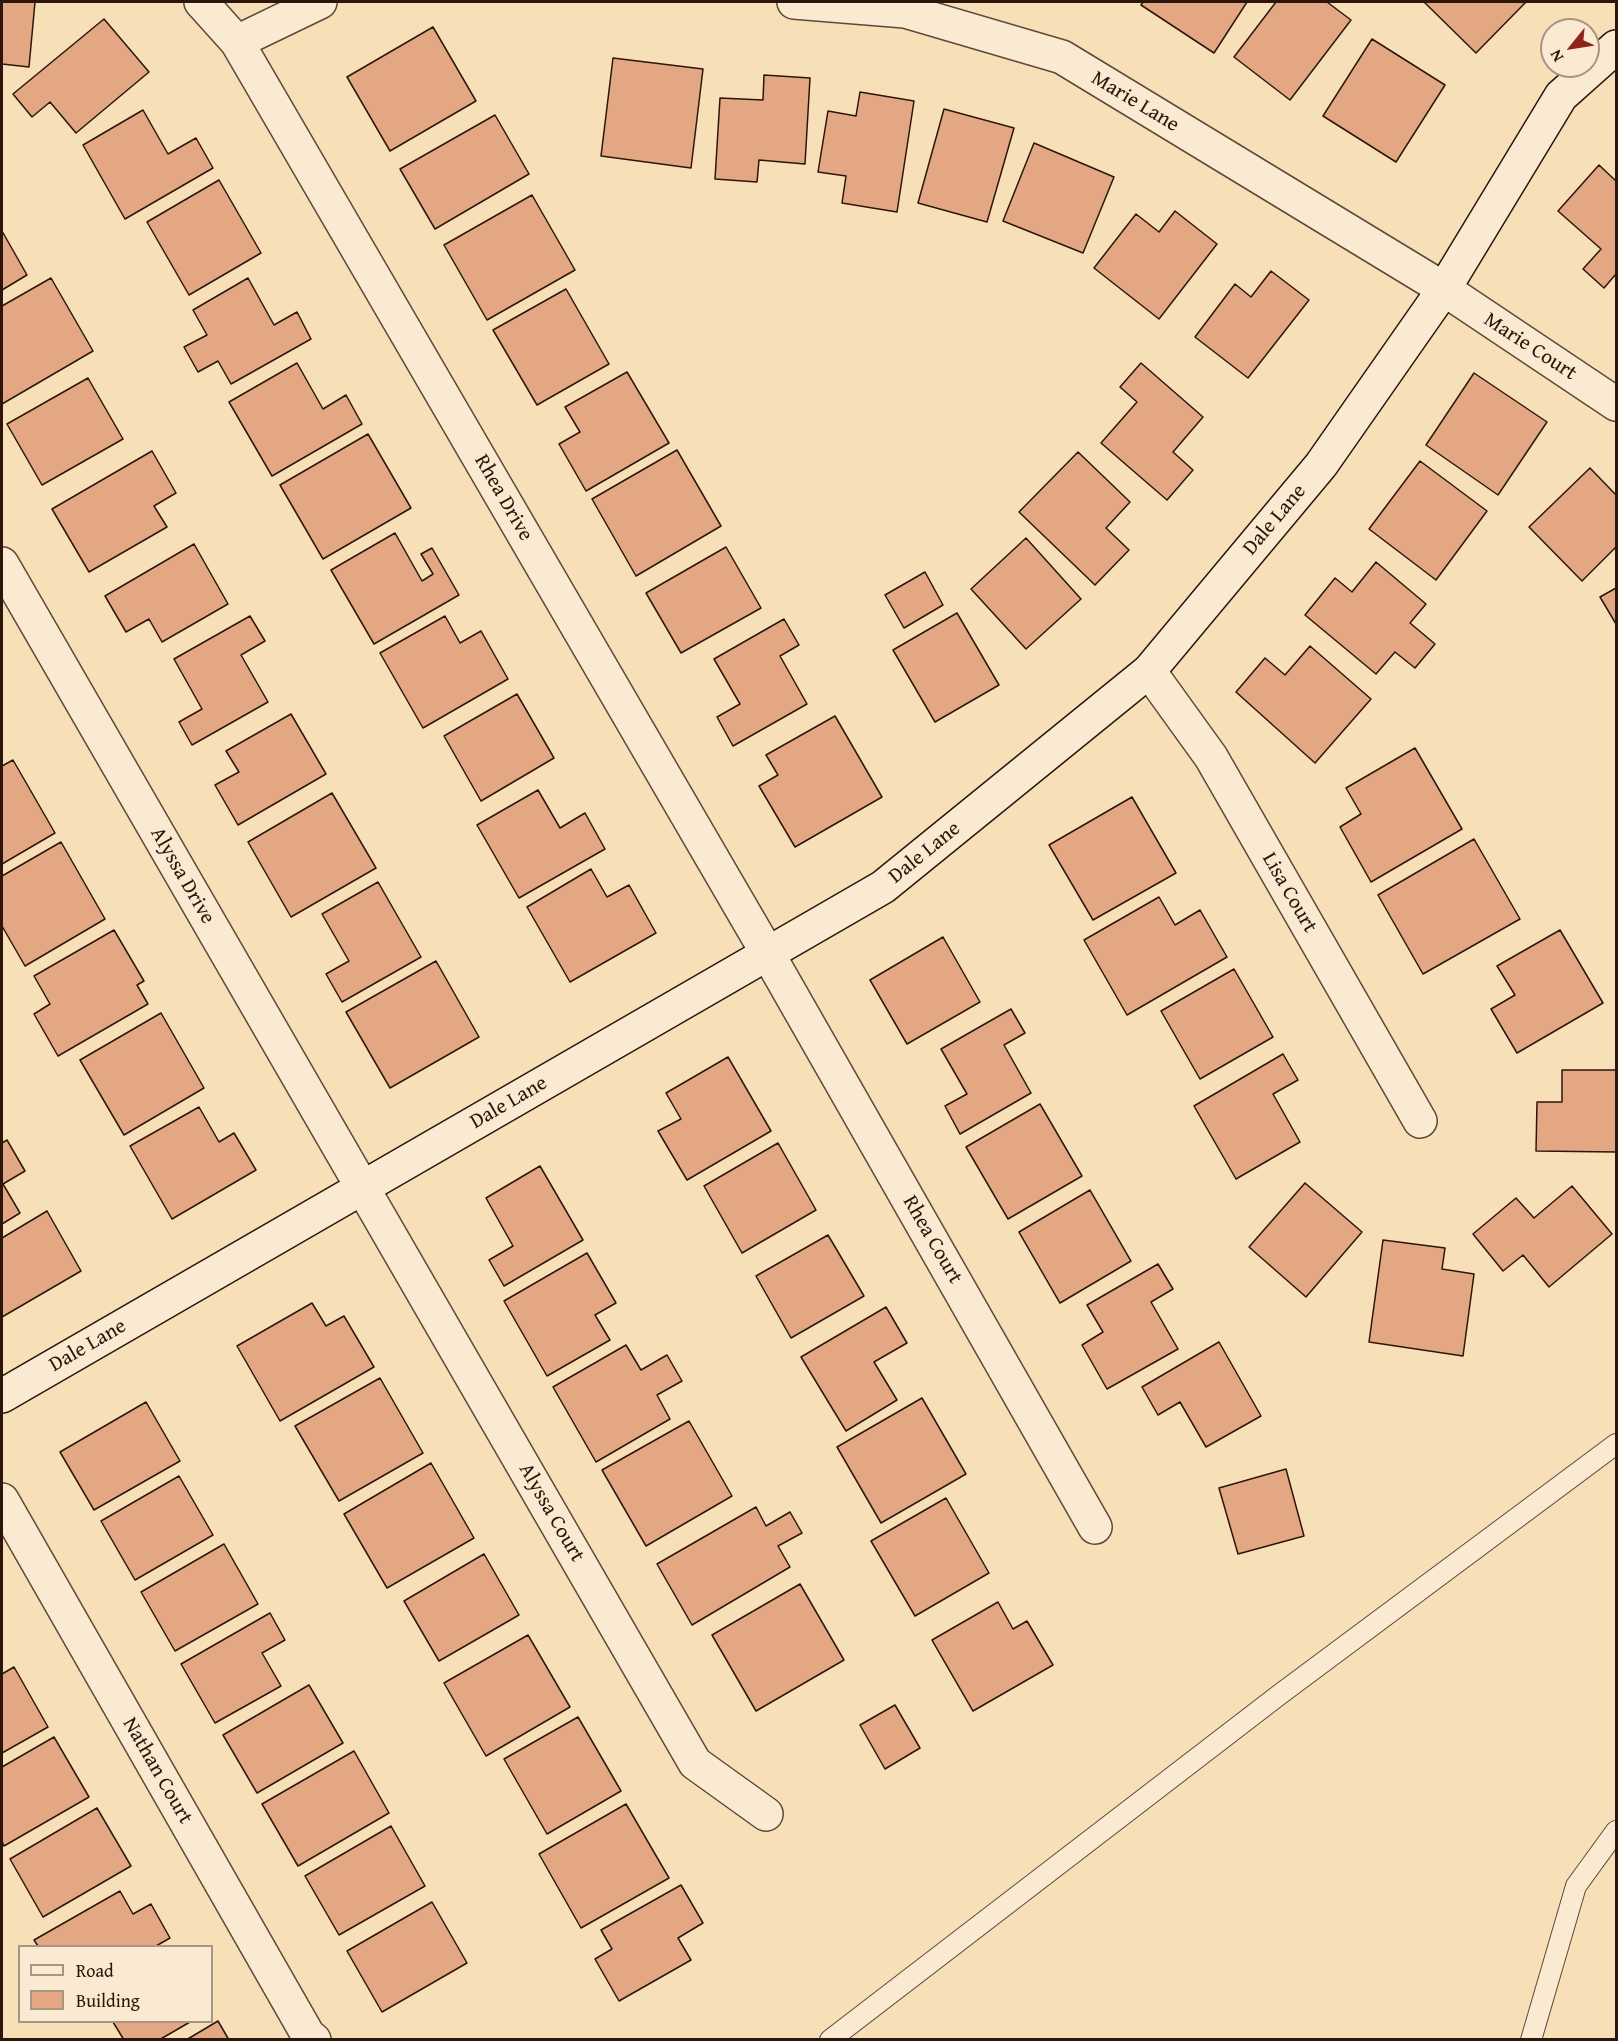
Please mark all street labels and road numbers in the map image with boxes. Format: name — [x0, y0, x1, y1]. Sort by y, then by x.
street label: Marie Lane — [1087, 66, 1183, 138]
street label: Marie Court — [1479, 308, 1581, 386]
street label: Rhea Drive — [468, 450, 538, 546]
street label: Dale Lane — [1238, 479, 1312, 561]
street label: Dale Lane — [884, 817, 966, 889]
street label: Alyssa Drive — [144, 823, 220, 929]
street label: Lisa Court — [1256, 848, 1322, 938]
street label: Dale Lane — [466, 1071, 552, 1135]
street label: Rhea Court — [897, 1191, 967, 1289]
street label: Dale Lane — [45, 1314, 131, 1378]
street label: Alyssa Court — [513, 1459, 589, 1567]
street label: Nathan Court — [116, 1713, 198, 1829]

